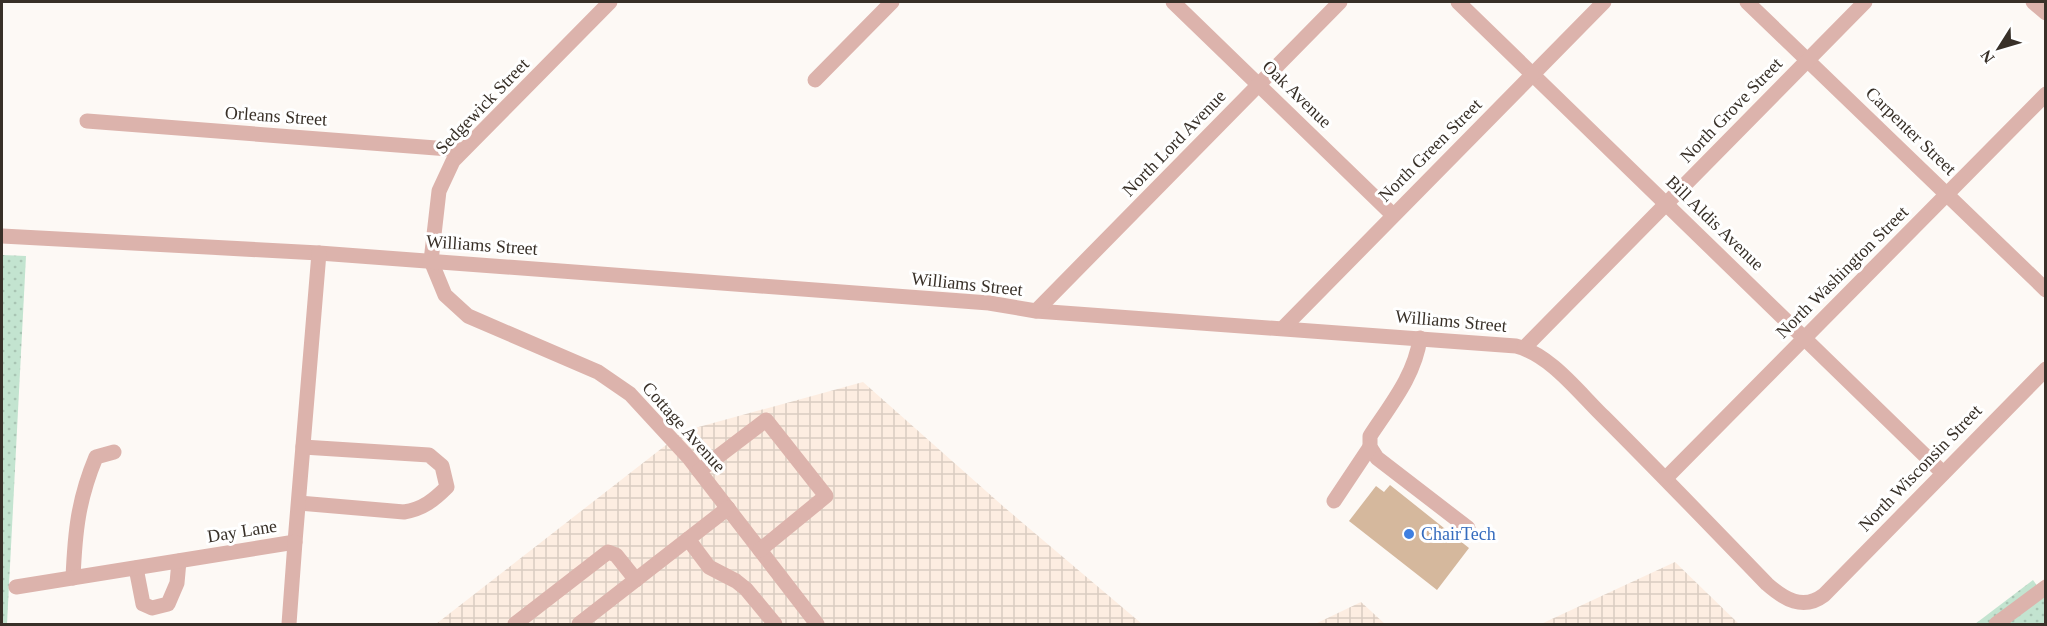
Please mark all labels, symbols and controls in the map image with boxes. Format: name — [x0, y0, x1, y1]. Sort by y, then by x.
north arrow — [1969, 18, 2029, 78]
text: N — [1977, 47, 1998, 66]
street label: North Grove Street — [1676, 53, 1786, 167]
street label: Sedgewick Street — [431, 54, 533, 158]
street label: Oak Avenue — [1258, 56, 1336, 132]
street label: Carpenter Street — [1862, 83, 1960, 179]
street label: North Lord Avenue — [1118, 86, 1230, 200]
street label: North Green Street — [1375, 95, 1485, 205]
street label: Orleans Street — [224, 102, 328, 130]
street label: Bill Aldis Avenue — [1662, 171, 1768, 275]
street label: North Washington Street — [1772, 202, 1912, 342]
street label: Williams Street — [426, 231, 538, 259]
street label: Williams Street — [910, 268, 1024, 300]
street label: Williams Street — [1394, 306, 1508, 336]
street label: Cottage Avenue — [638, 378, 730, 476]
street label: North Wisconsin Street — [1854, 401, 1986, 535]
street label: Day Lane — [206, 516, 278, 546]
place label: ChairTech — [1421, 524, 1496, 544]
marker: ChairTech — [1402, 527, 1416, 541]

